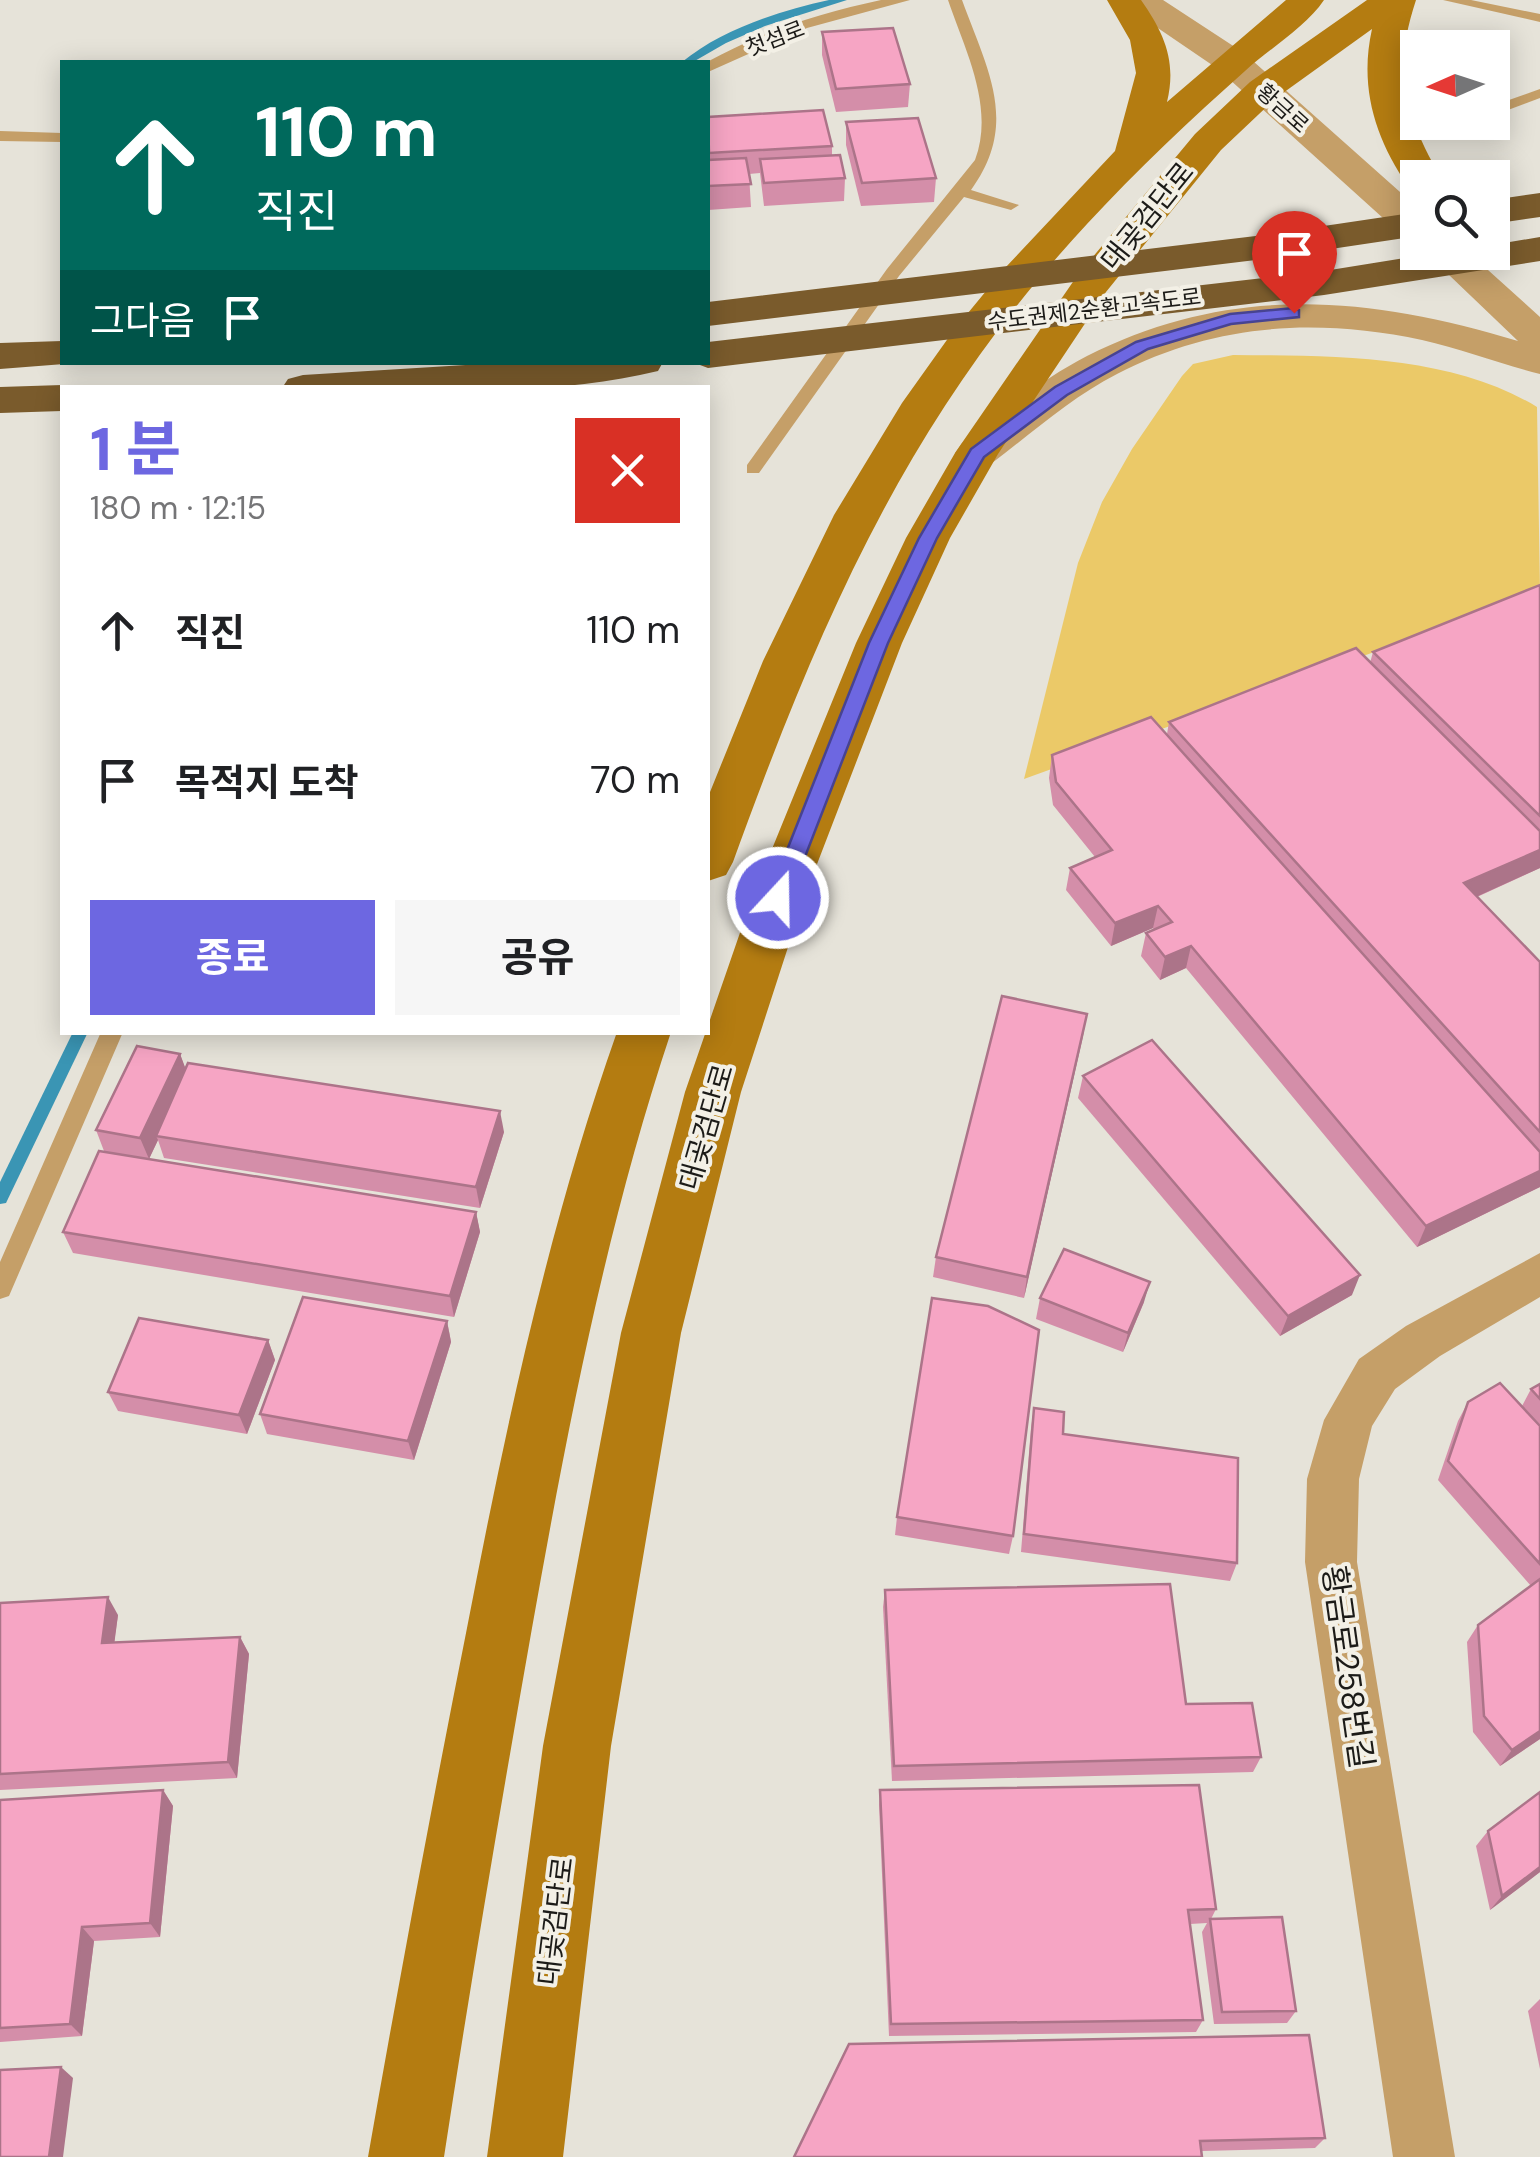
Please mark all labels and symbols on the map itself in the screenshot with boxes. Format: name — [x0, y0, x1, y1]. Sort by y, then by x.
street label: 첫섬로 — [742, 14, 809, 63]
north arrow — [1400, 30, 1510, 140]
street label: 황금로 — [1250, 77, 1315, 139]
street label: 대곶검단로 — [1092, 155, 1202, 278]
pin — [1252, 211, 1337, 314]
street label: 수도권제2순환고속도로 — [986, 282, 1203, 337]
position arrow — [726, 846, 830, 950]
street label: 대곶검단로 — [671, 1060, 742, 1194]
street label: 황금로258번길 — [1313, 1563, 1383, 1771]
street label: 대곶검단로 — [529, 1855, 582, 1987]

